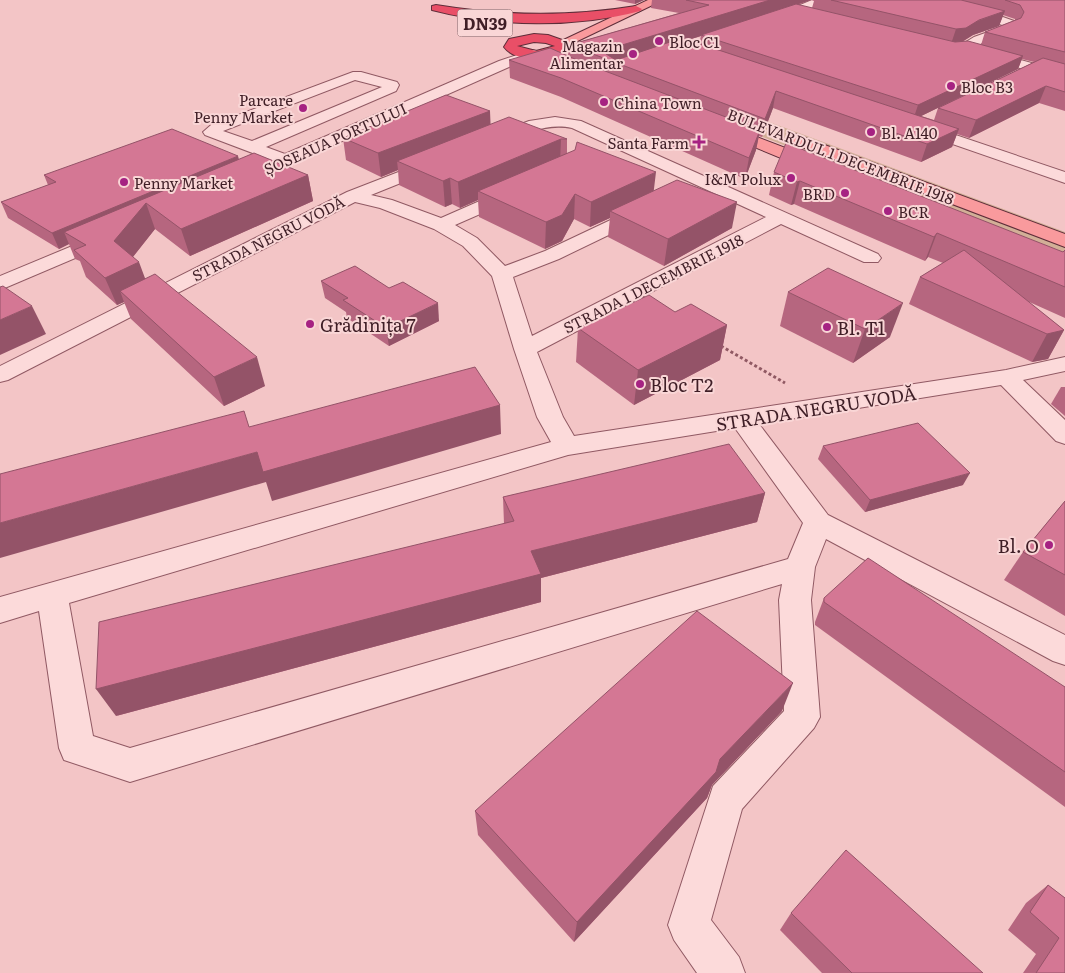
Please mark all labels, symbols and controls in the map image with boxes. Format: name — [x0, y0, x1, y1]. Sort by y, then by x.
road number: DN39 — [458, 9, 512, 36]
place label: Bloc C1 — [669, 30, 720, 53]
place label: Magazin Alimentar — [549, 34, 623, 74]
marker: Bloc C1 — [653, 35, 665, 47]
marker: Magazin Alimentar — [627, 48, 639, 60]
place label: Bloc B3 — [961, 75, 1013, 98]
marker: Bloc B3 — [945, 80, 957, 92]
place label: Parcare Penny Market — [194, 88, 293, 128]
place label: China Town — [614, 91, 702, 114]
street label: ȘOSEAUA PORTULUI — [260, 96, 410, 180]
marker: China Town — [598, 96, 610, 108]
marker: Parcare Penny Market — [297, 102, 309, 114]
street label: BULEVARDUL 1 DECEMBRIE 1918 — [724, 102, 958, 210]
place label: Bl. A140 — [881, 121, 938, 144]
marker: Bl. A140 — [865, 126, 877, 138]
place label: Santa Farm — [608, 131, 689, 154]
marker: Santa Farm — [693, 136, 705, 148]
place label: I&M Polux — [705, 167, 781, 190]
place label: Penny Market — [134, 171, 233, 194]
marker: I&M Polux — [785, 172, 797, 184]
marker: Penny Market — [118, 176, 130, 188]
place label: BRD — [803, 182, 835, 205]
marker: BRD — [839, 187, 851, 199]
street label: STRADA NEGRU VODĂ — [188, 189, 348, 287]
place label: BCR — [898, 200, 929, 223]
marker: BCR — [882, 205, 894, 217]
street label: STRADA 1 DECEMBRIE 1918 — [559, 227, 747, 339]
place label: Grădinița 7 — [320, 311, 416, 338]
place label: Bl. T1 — [837, 314, 885, 341]
marker: Grădinița 7 — [304, 318, 316, 330]
marker: Bl. T1 — [821, 321, 833, 333]
place label: Bloc T2 — [650, 371, 713, 398]
marker: Bloc T2 — [634, 378, 646, 390]
street label: STRADA NEGRU VODĂ — [714, 379, 918, 437]
place label: Bl. O — [998, 532, 1039, 559]
marker: Bl. O — [1043, 539, 1055, 551]

